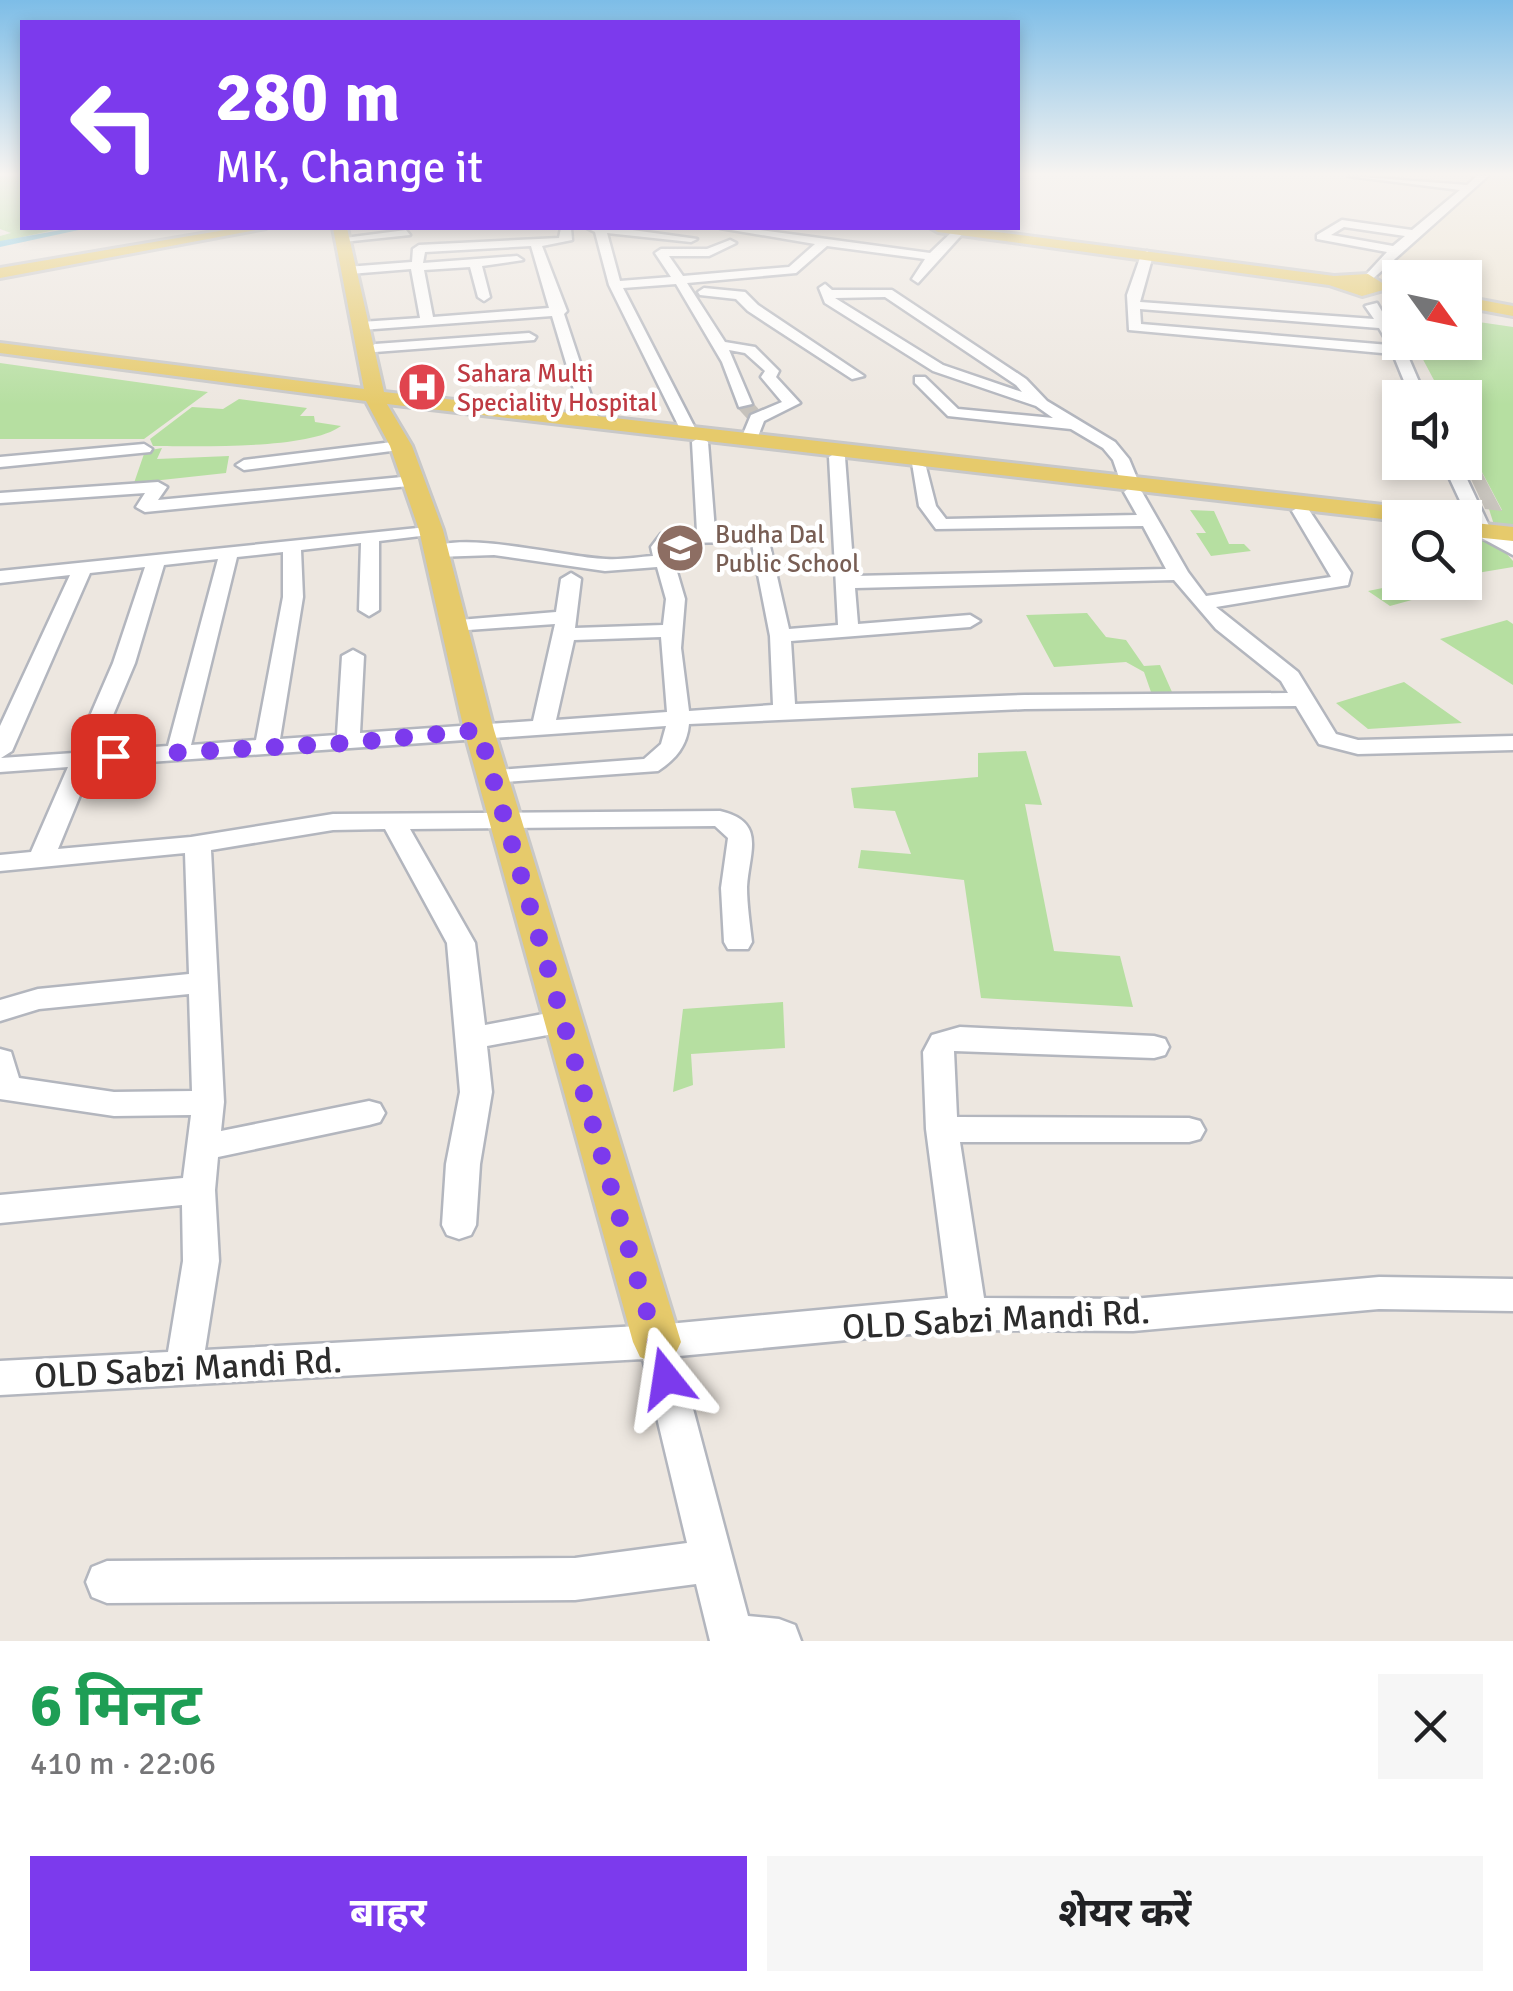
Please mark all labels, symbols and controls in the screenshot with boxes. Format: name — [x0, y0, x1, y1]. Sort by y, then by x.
text: 280 m — [215, 54, 400, 140]
icon: left — [50, 60, 180, 190]
text: MK, Change it — [215, 140, 483, 195]
north arrow — [1382, 260, 1482, 360]
map controls — [1382, 260, 1482, 600]
place label: Sahara Multi Speciality Hospital — [457, 358, 658, 418]
hospital icon: Sahara Multi Speciality Hospital — [396, 361, 448, 413]
button: sound — [1382, 380, 1482, 480]
button: search — [1382, 500, 1482, 600]
place label: Budha Dal Public School — [715, 519, 860, 579]
school or university icon: Budha Dal Public School — [654, 522, 706, 574]
pin — [71, 714, 156, 799]
icon: arrive — [86, 729, 141, 784]
street label: OLD Sabzi Mandi Rd. — [841, 1290, 1151, 1349]
position arrow — [614, 1326, 718, 1430]
street label: OLD Sabzi Mandi Rd. — [33, 1339, 343, 1398]
text: 6 मिनट — [30, 1669, 202, 1743]
button: close — [1378, 1674, 1483, 1779]
text: 410 m · 22:06 — [30, 1744, 216, 1783]
button: बाहर — [30, 1856, 747, 1971]
button: शेयर करें — [767, 1856, 1483, 1971]

